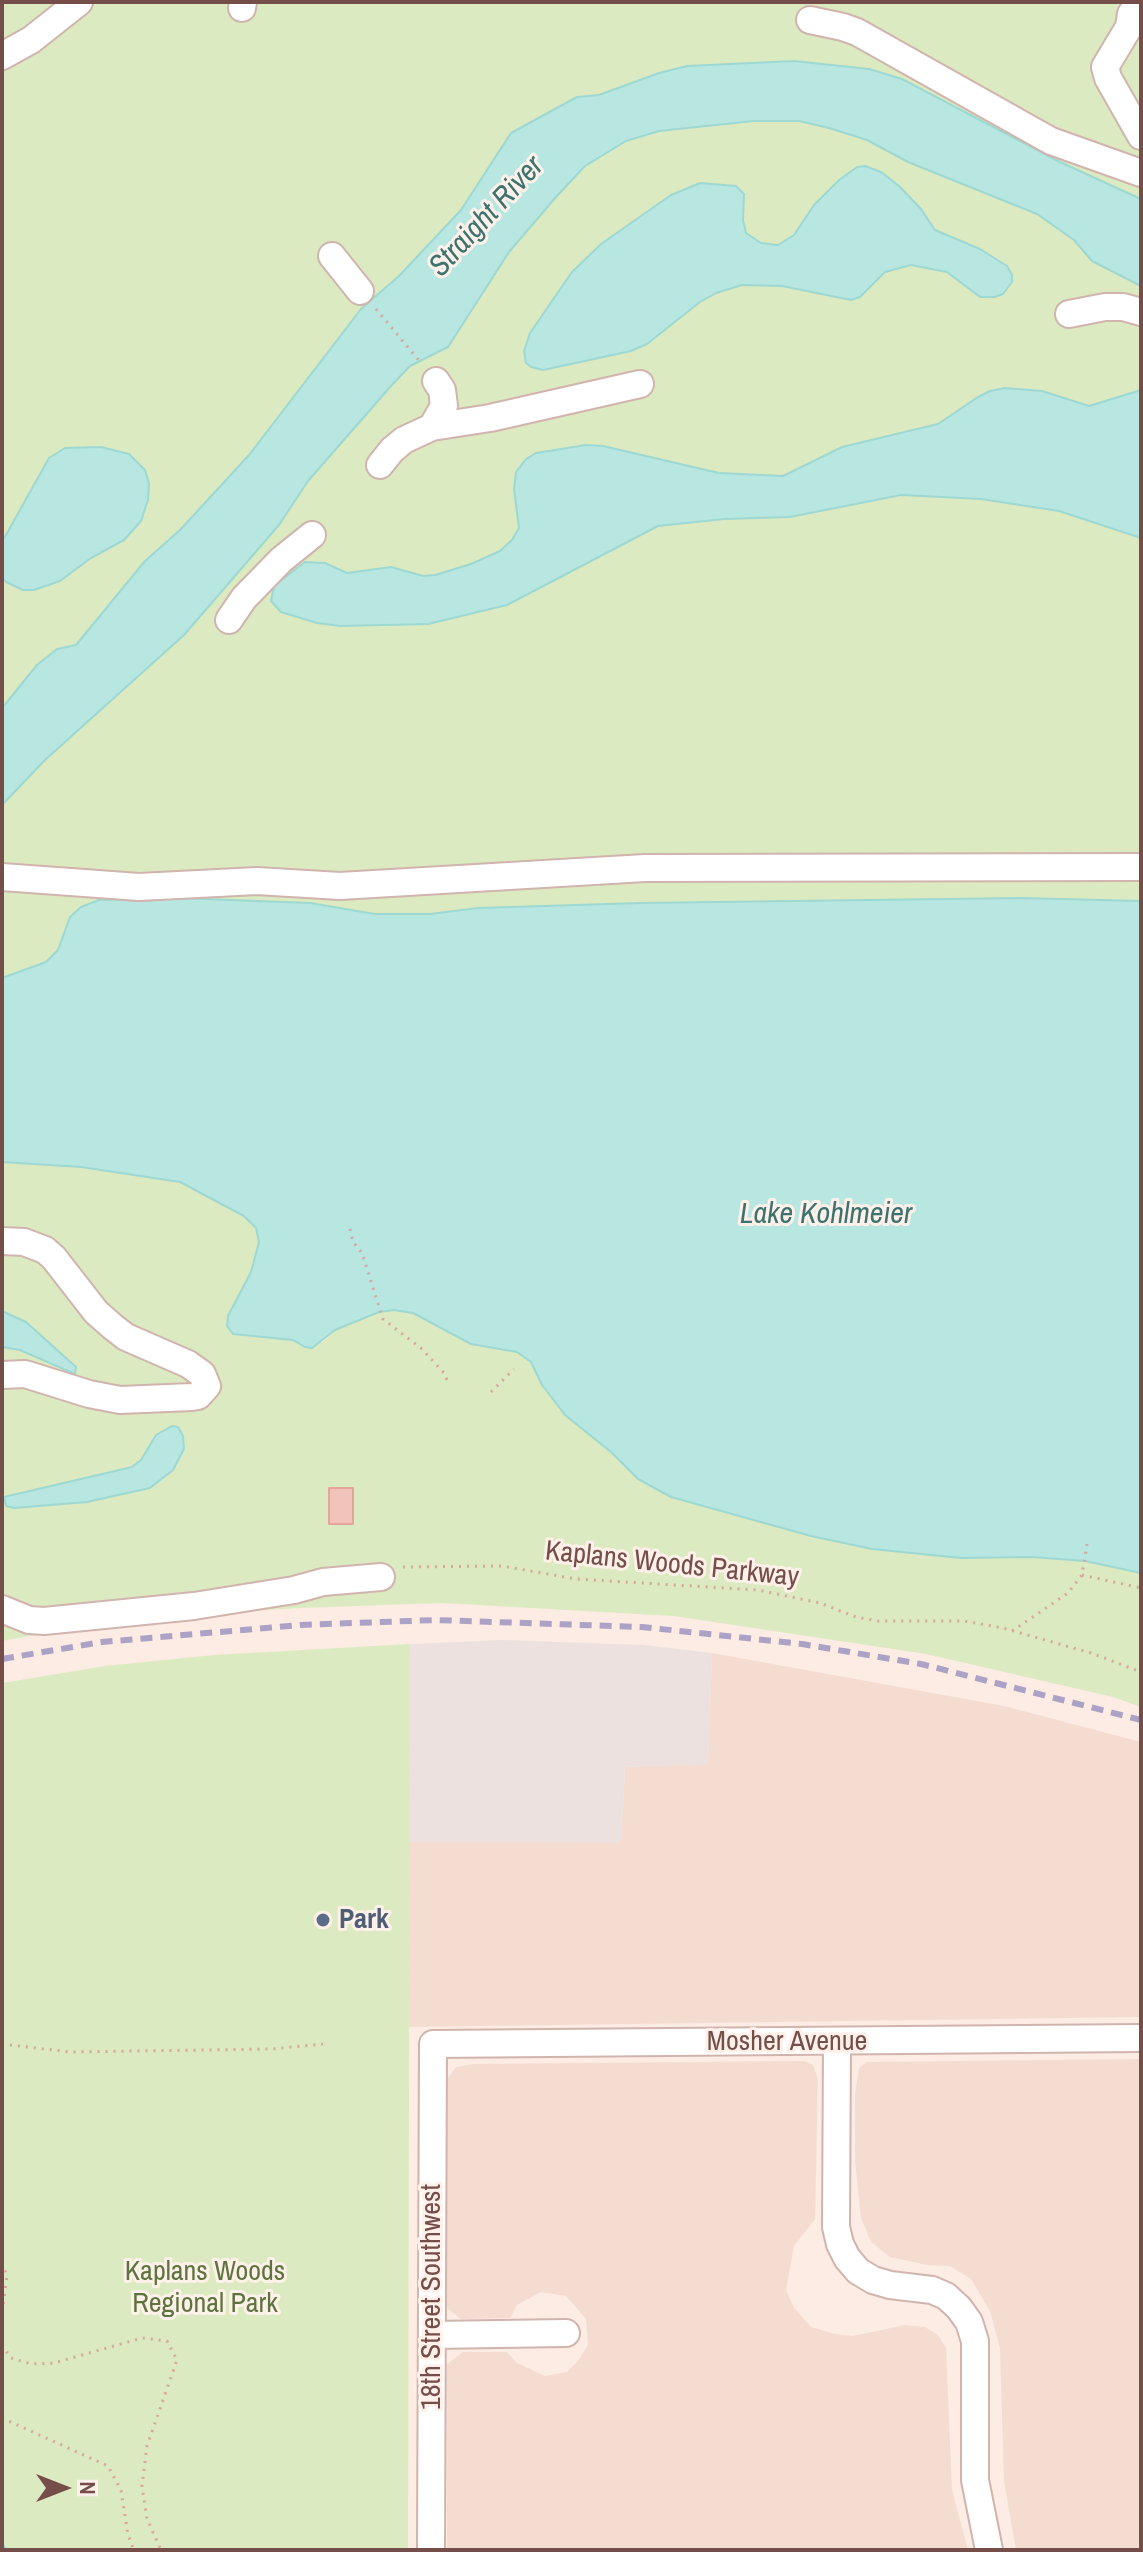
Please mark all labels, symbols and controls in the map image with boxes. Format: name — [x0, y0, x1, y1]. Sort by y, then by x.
water label: Straight River — [422, 149, 552, 285]
water label: Lake Kohlmeier — [740, 1197, 912, 1233]
street label: Kaplans Woods Parkway — [544, 1535, 800, 1595]
place label: Park — [339, 1903, 389, 1937]
marker: Park — [314, 1911, 332, 1929]
street label: Mosher Avenue — [707, 2025, 867, 2059]
street label: 18th Street Southwest — [415, 2184, 449, 2410]
park label: Kaplans Woods Regional Park — [125, 2255, 285, 2321]
north arrow — [24, 2448, 104, 2528]
text: N — [73, 2481, 103, 2495]

